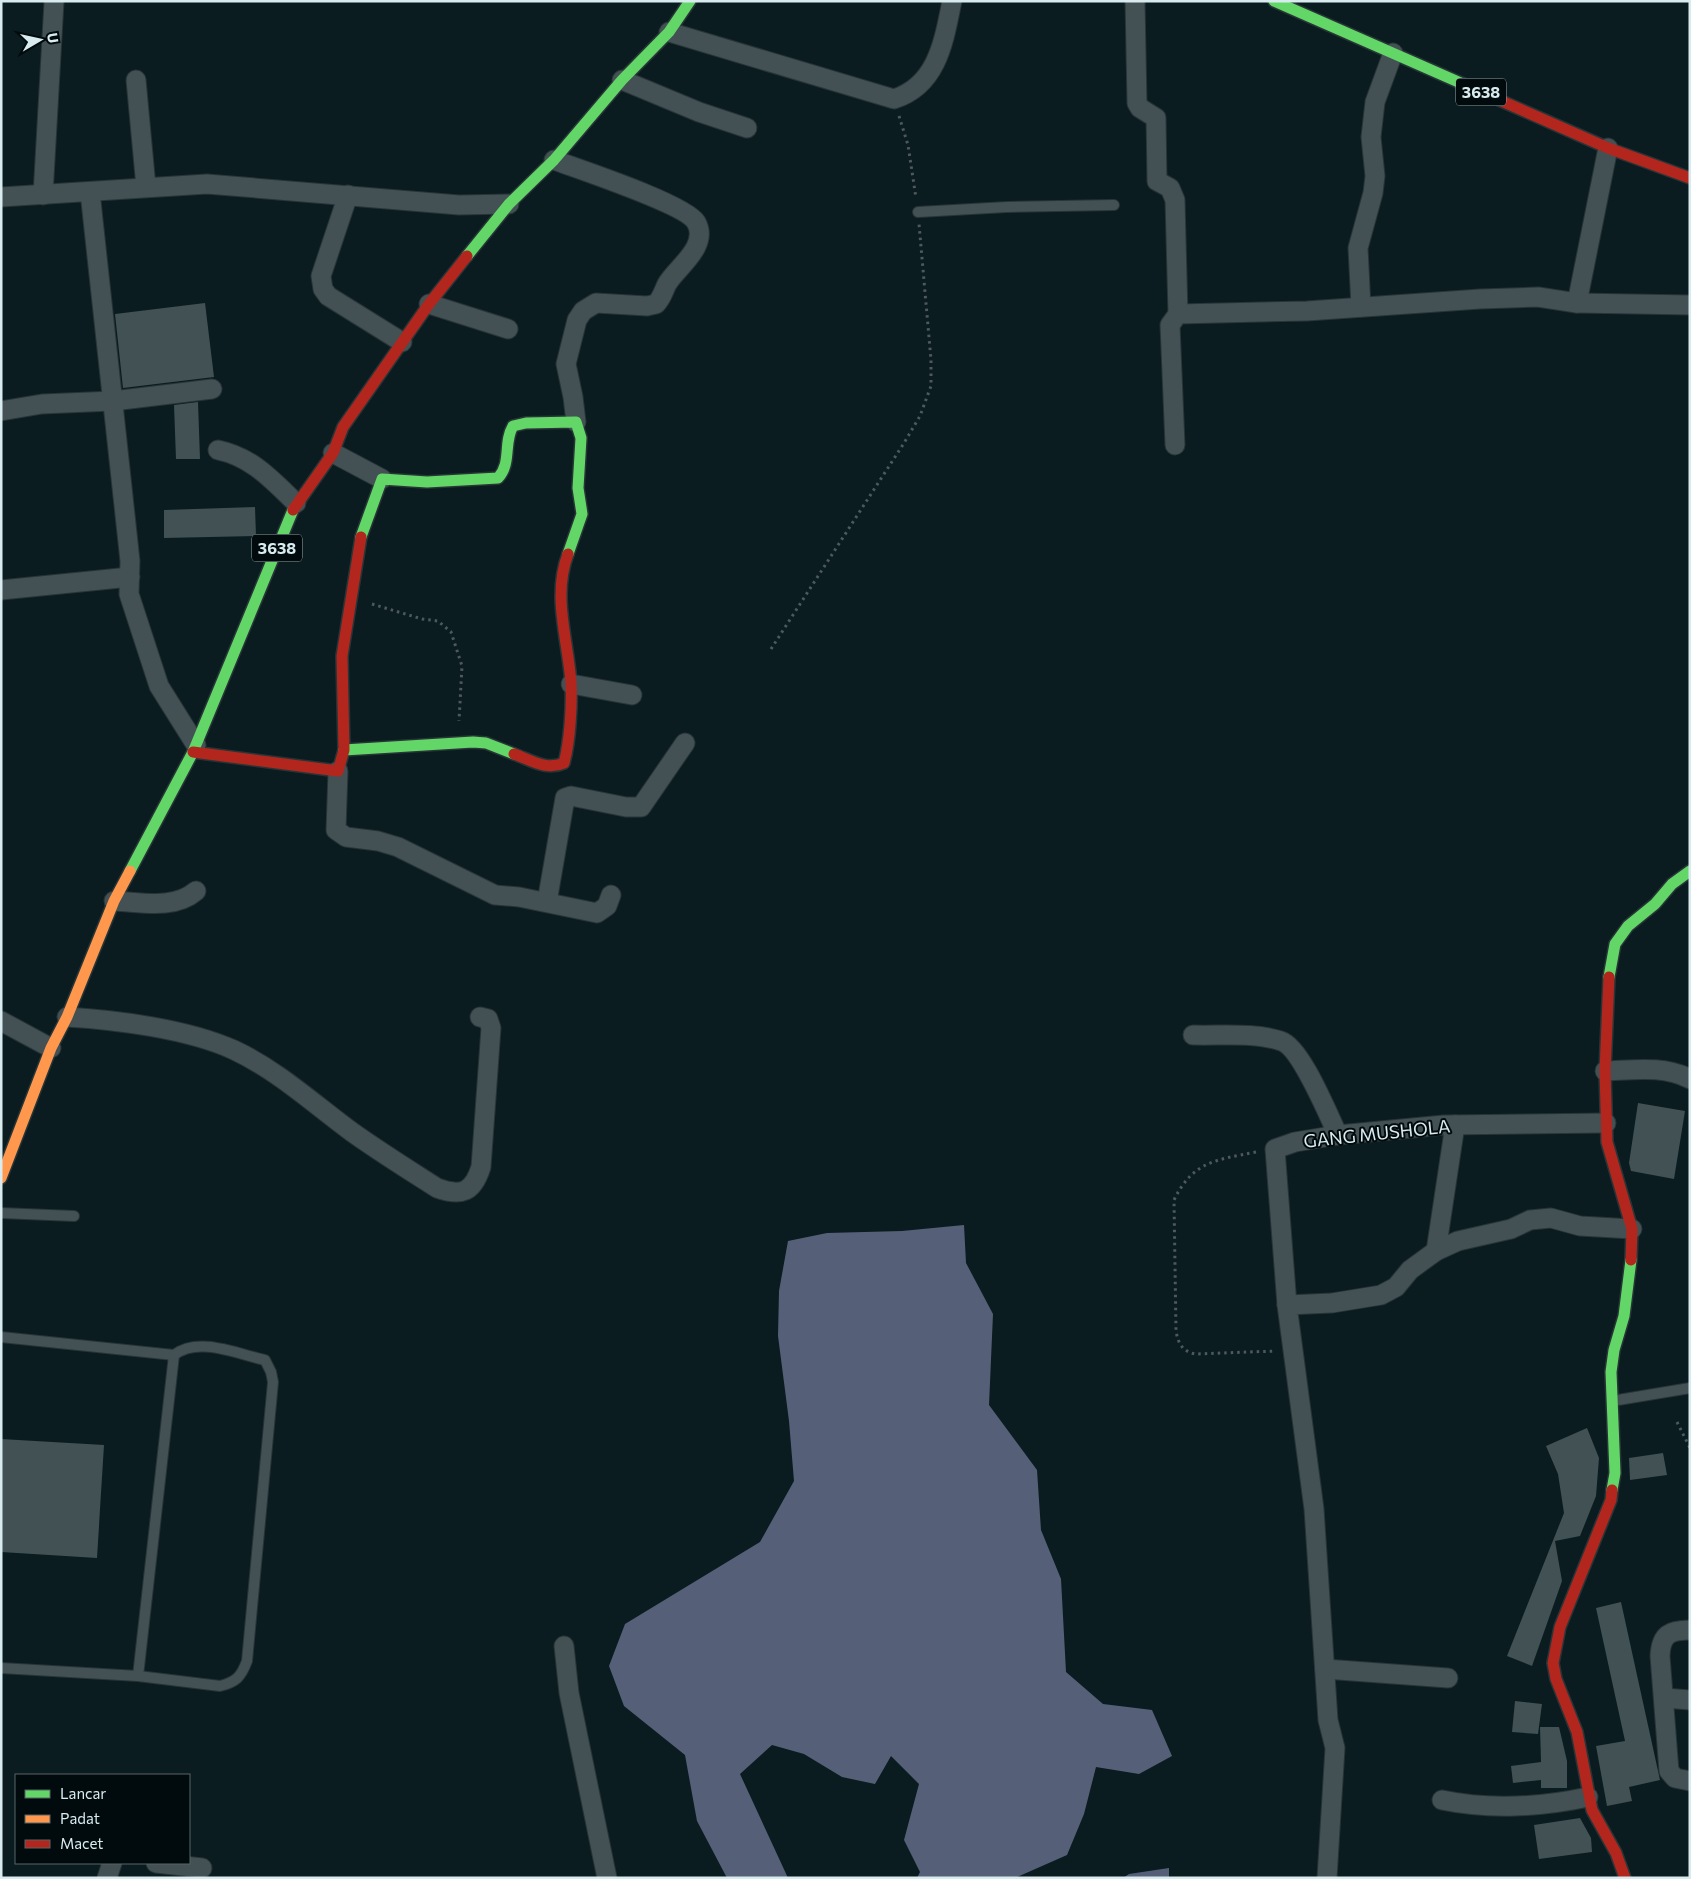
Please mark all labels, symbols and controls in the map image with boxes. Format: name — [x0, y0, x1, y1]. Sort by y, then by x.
north arrow — [15, 15, 65, 65]
text: U — [44, 32, 63, 44]
road number: 3638 — [1456, 78, 1506, 105]
road number: 3638 — [252, 534, 302, 562]
street label: GANG MUSHOLA — [1302, 1114, 1451, 1152]
legend — [15, 1774, 190, 1864]
text: Lancar — [60, 1784, 106, 1802]
text: Padat — [60, 1809, 100, 1827]
text: Macet — [60, 1834, 103, 1852]

